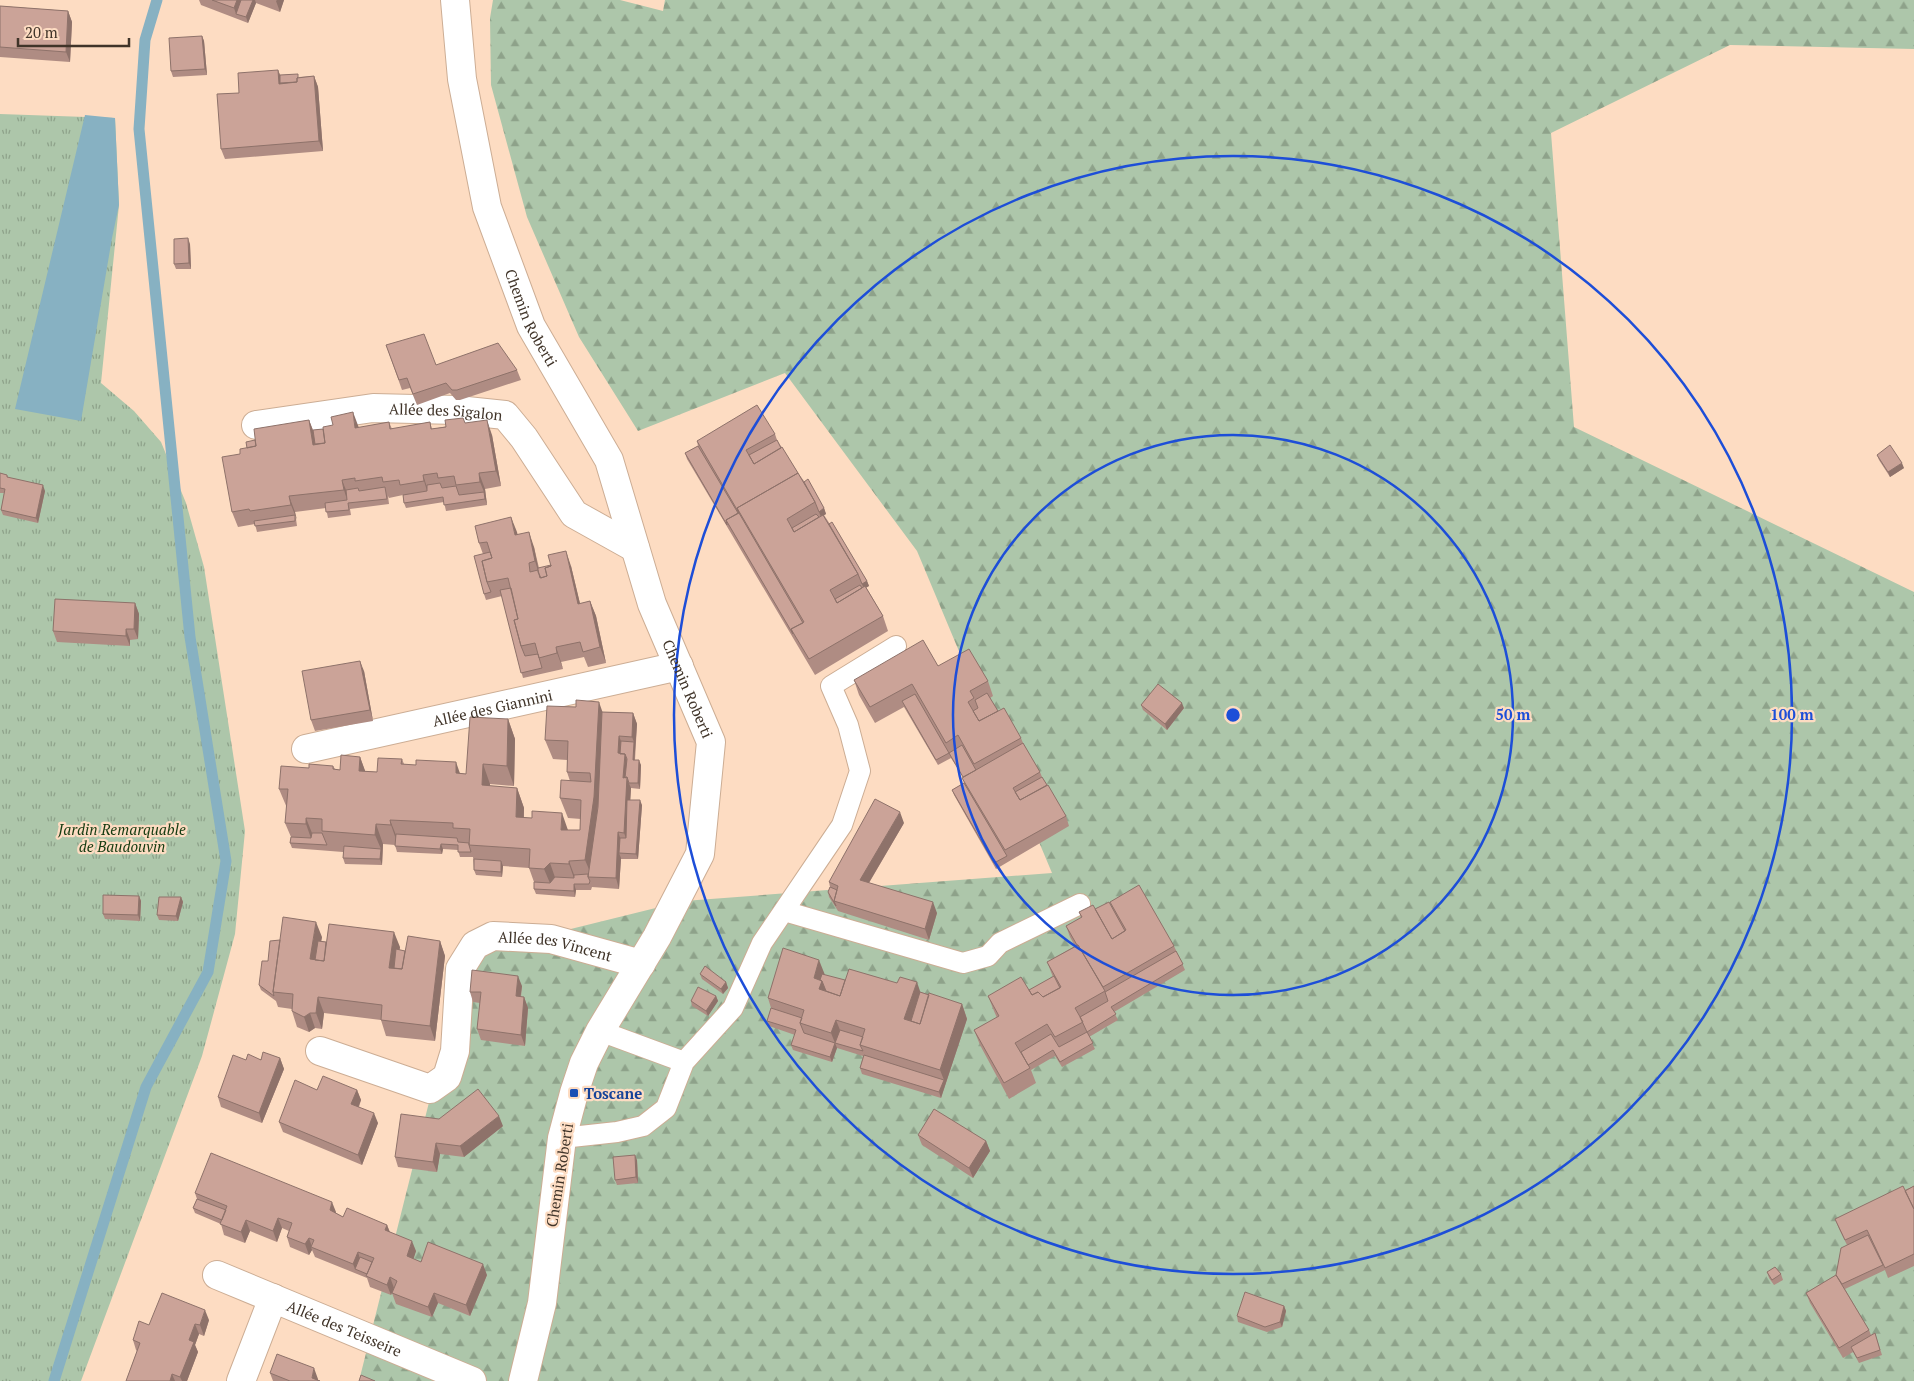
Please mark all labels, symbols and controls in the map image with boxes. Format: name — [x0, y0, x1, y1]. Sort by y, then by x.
scale bar — [18, 15, 129, 47]
text: 20 m — [25, 22, 58, 42]
street label: Chemin Roberti — [501, 266, 562, 370]
street label: Allée des Sigalon — [389, 398, 504, 425]
street label: Chemin Roberti — [658, 636, 718, 741]
street label: Allée des Giannini — [431, 684, 554, 731]
text: 50 m — [1496, 704, 1531, 724]
text: 100 m — [1770, 704, 1814, 724]
centre of rings — [1224, 706, 1242, 724]
park label: Jardin Remarquable de Baudouvin — [57, 819, 186, 856]
street label: Allée des Vincent — [497, 926, 615, 966]
place label: Toscane — [584, 1083, 642, 1103]
marker: Toscane — [568, 1087, 580, 1099]
street label: Chemin Roberti — [541, 1122, 577, 1228]
street label: Allée des Teisseire — [284, 1295, 405, 1361]

